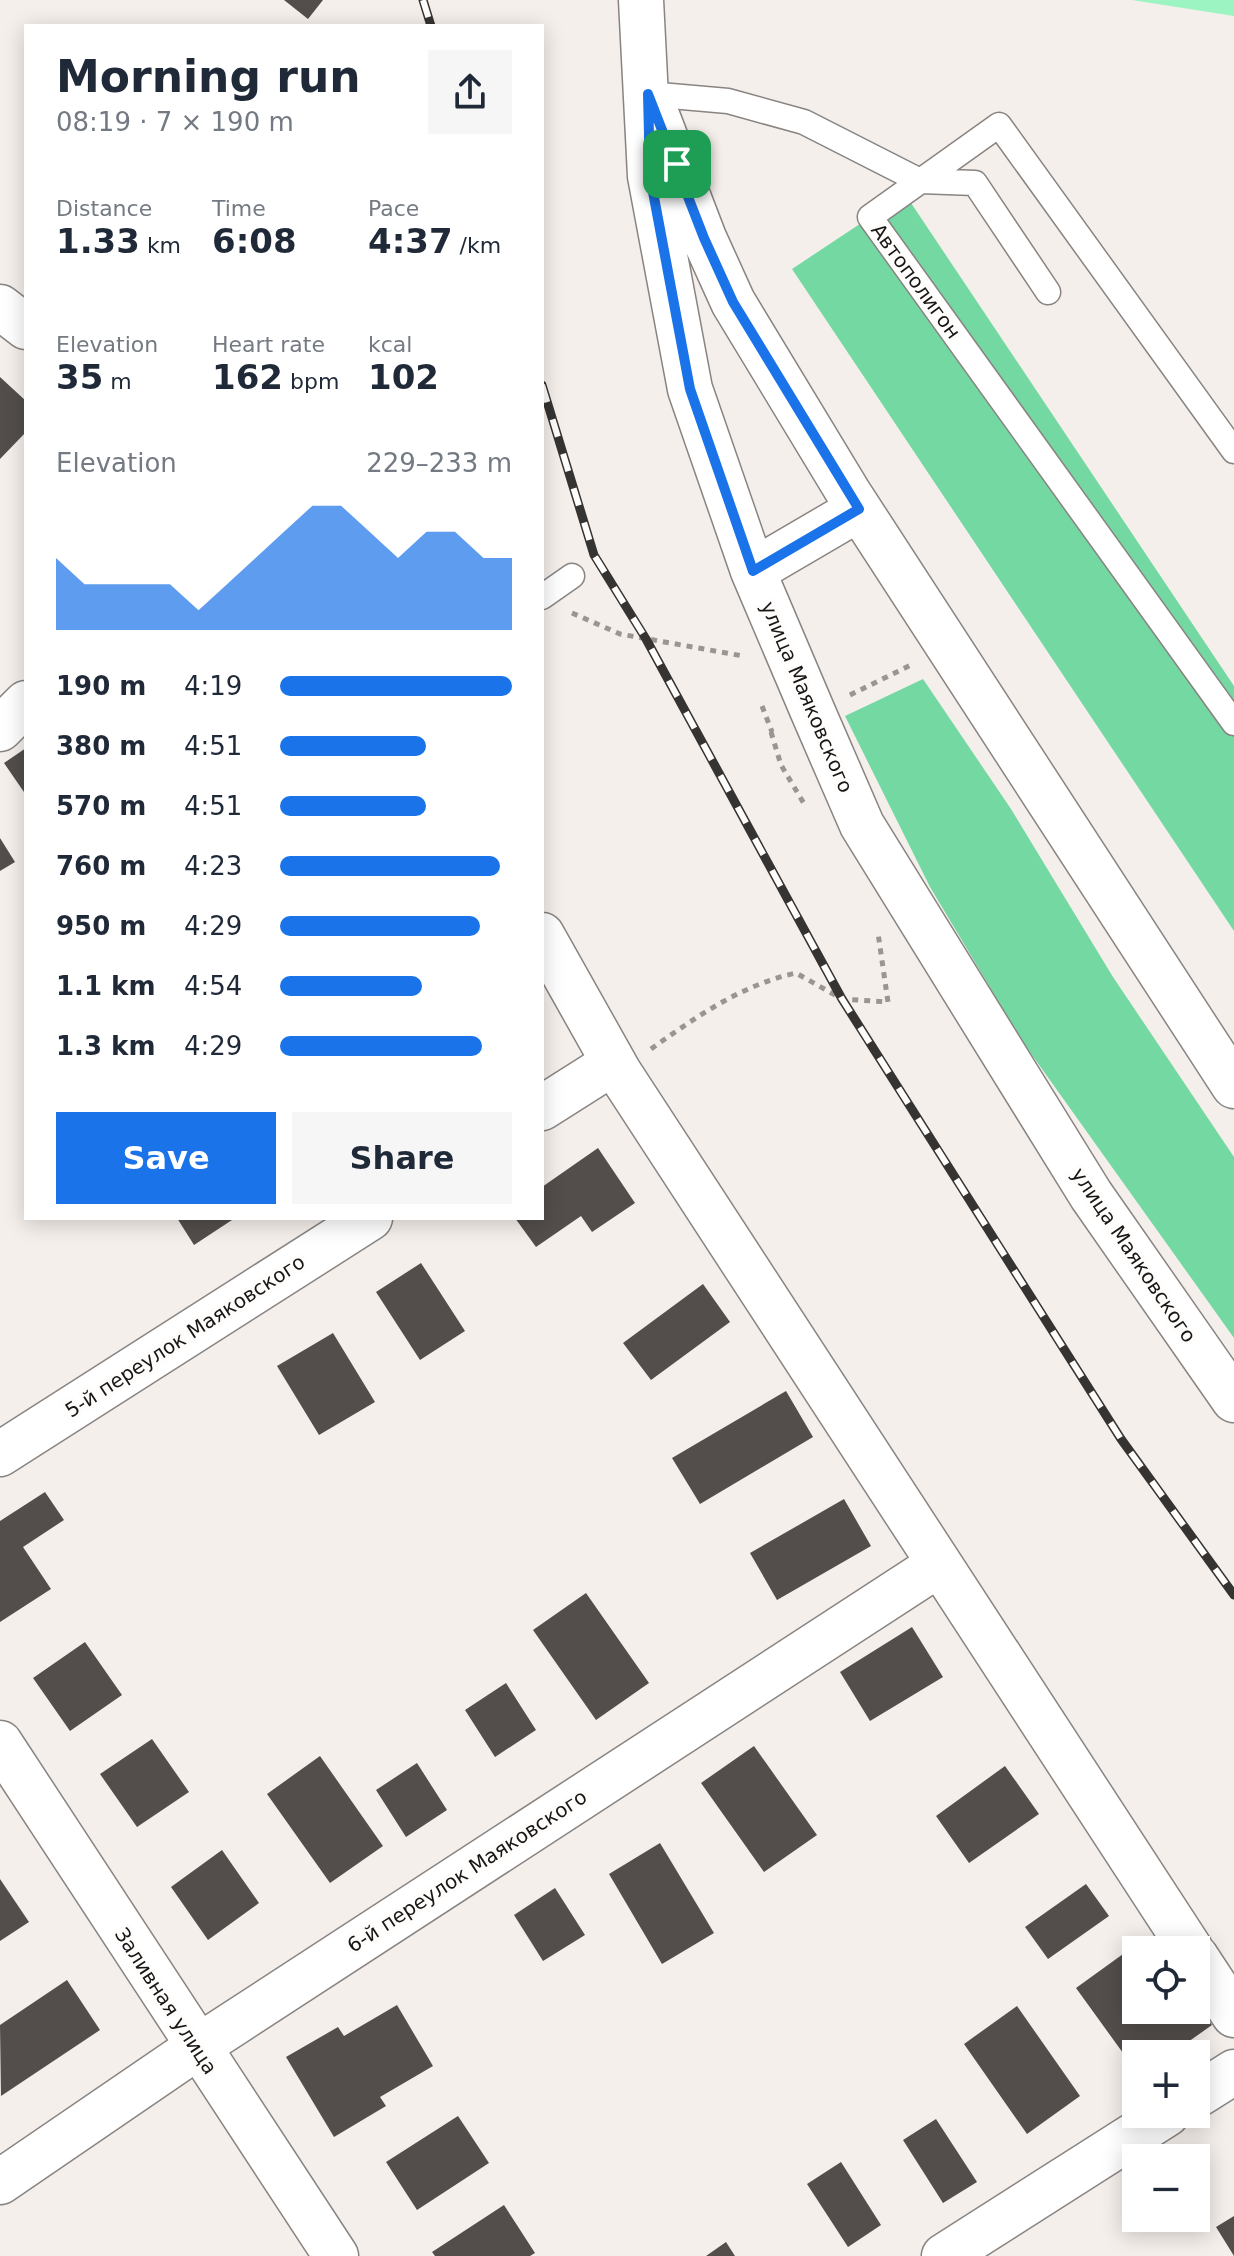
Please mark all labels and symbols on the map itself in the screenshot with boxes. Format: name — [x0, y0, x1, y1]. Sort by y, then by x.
pin — [643, 130, 711, 198]
street label: Автополигон — [866, 219, 966, 343]
street label: улица Маяковского — [756, 598, 858, 796]
street label: улица Маяковского — [1067, 1163, 1201, 1347]
street label: 5-й переулок Маяковского — [61, 1249, 309, 1423]
street label: 6-й переулок Маяковского — [343, 1784, 591, 1958]
street label: Заливная улица — [110, 1923, 222, 2079]

